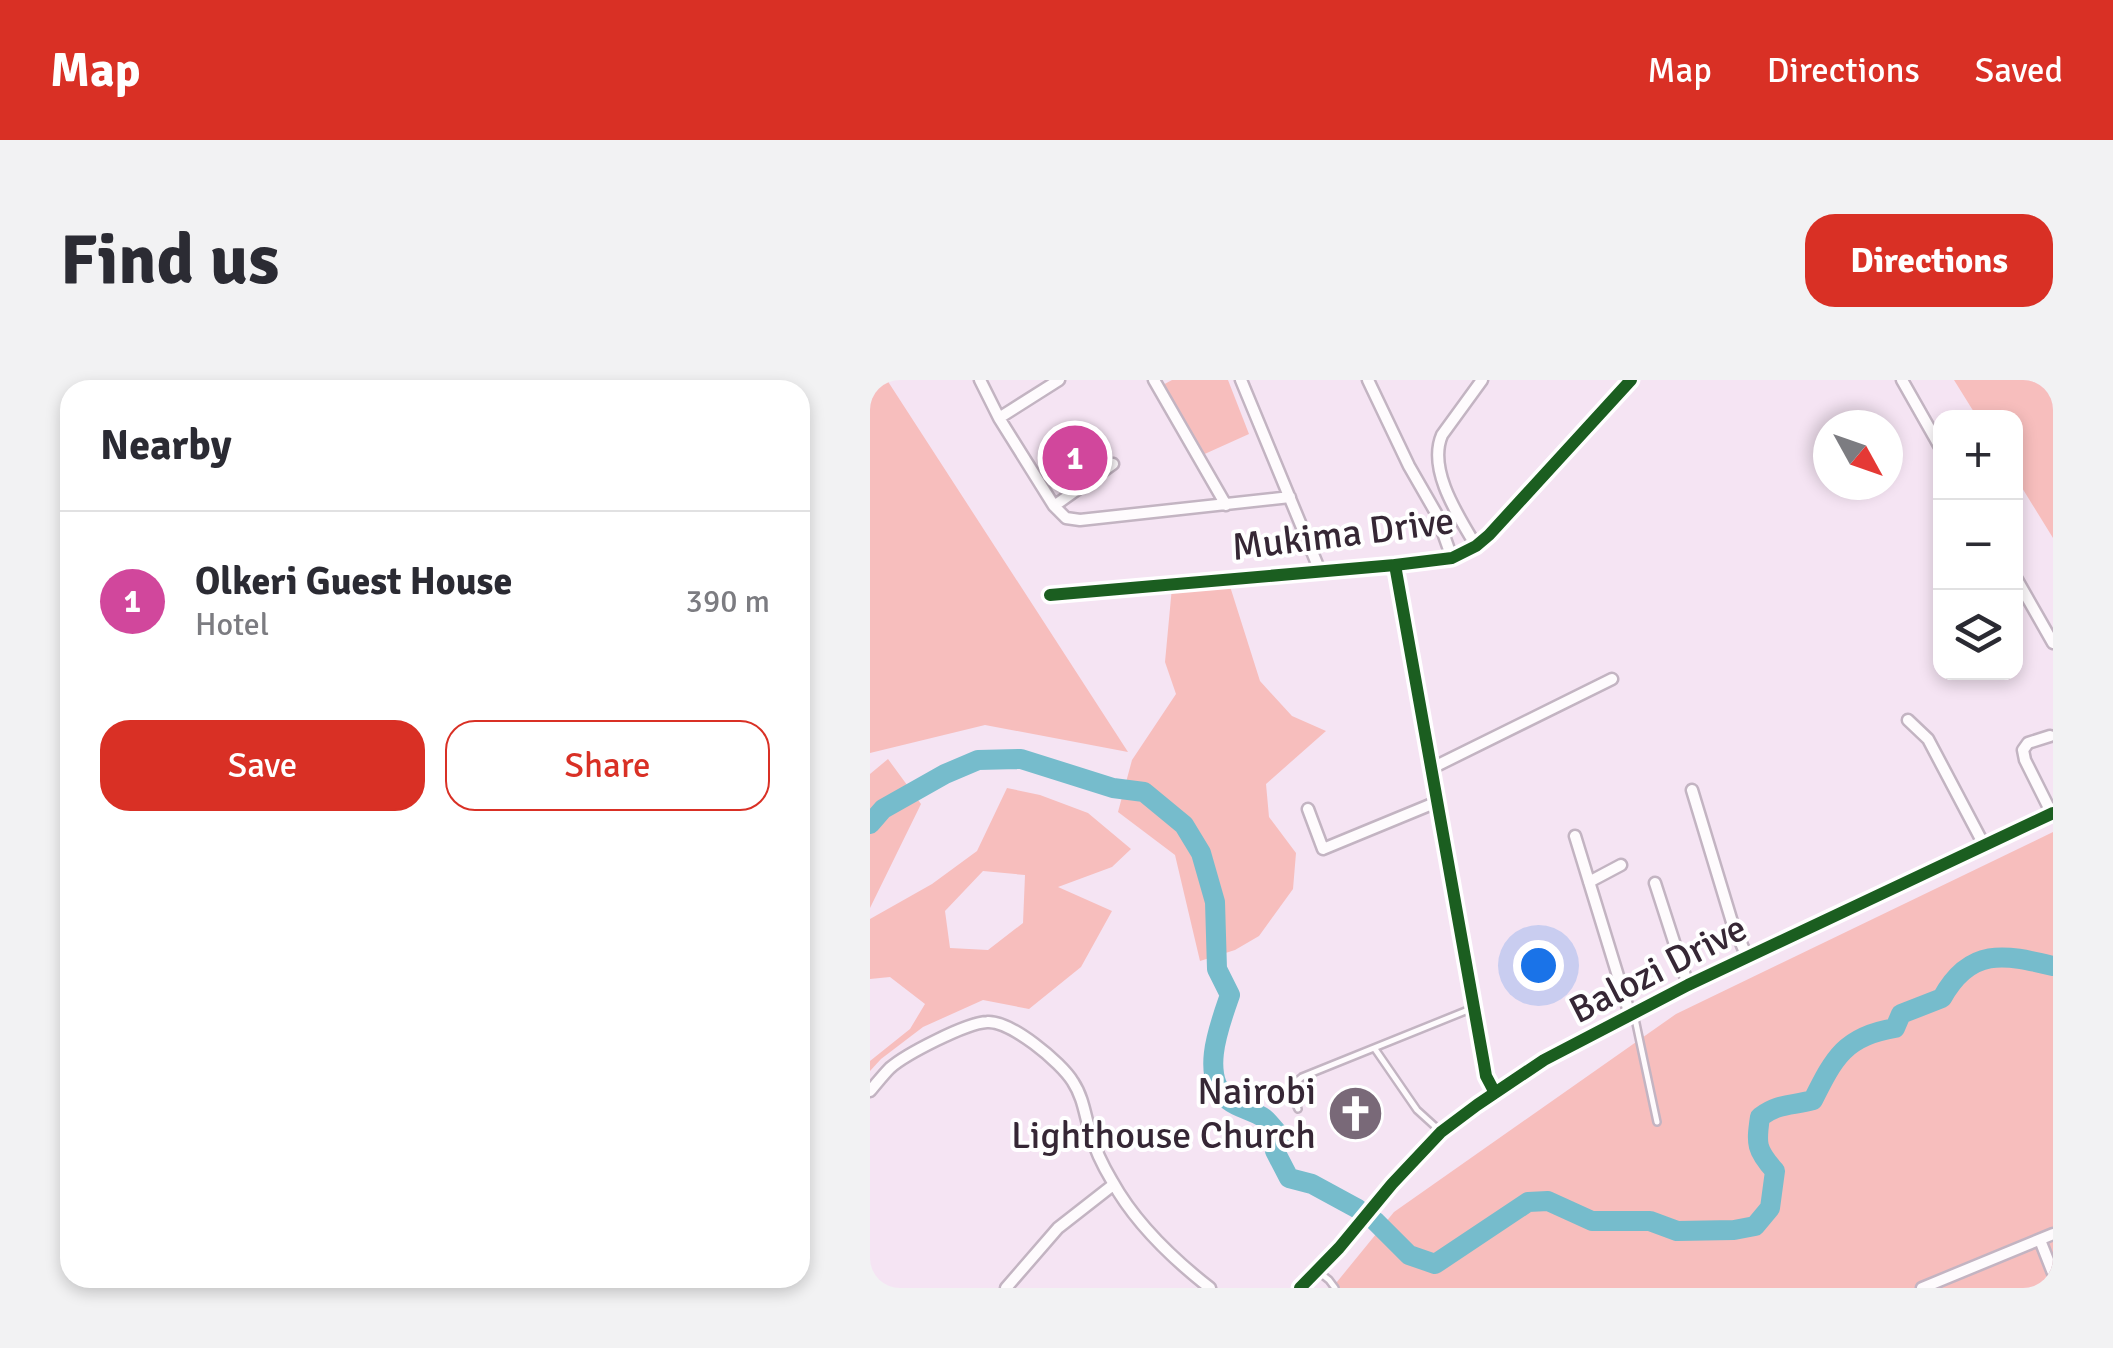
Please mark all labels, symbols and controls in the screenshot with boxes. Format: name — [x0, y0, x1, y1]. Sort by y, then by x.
text: Map — [50, 41, 140, 100]
text: Map — [1647, 49, 1712, 92]
text: Directions — [1767, 49, 1920, 92]
text: Saved — [1975, 49, 2063, 92]
button: Directions — [1805, 214, 2053, 307]
text: Find us — [60, 217, 279, 303]
north arrow — [1813, 410, 1903, 500]
map controls — [1933, 410, 2023, 680]
button: + — [1933, 410, 2023, 500]
text: Nearby — [100, 420, 232, 471]
pin: 1 — [1042, 420, 1108, 496]
street label: Mukima Drive — [1229, 497, 1457, 571]
button: − — [1933, 500, 2023, 590]
text: Olkeri Guest House — [195, 558, 512, 605]
text: 1 — [124, 582, 141, 621]
text: 390 m — [686, 582, 770, 621]
button: layers — [1933, 590, 2023, 680]
text: Hotel — [195, 605, 269, 644]
button: Save — [100, 720, 425, 811]
button: Share — [445, 720, 770, 811]
street label: Balozi Drive — [1561, 904, 1755, 1034]
your location — [1513, 940, 1564, 991]
place label: Nairobi Lighthouse Church — [1011, 1068, 1316, 1159]
church icon: Nairobi Lighthouse Church — [1325, 1083, 1385, 1143]

